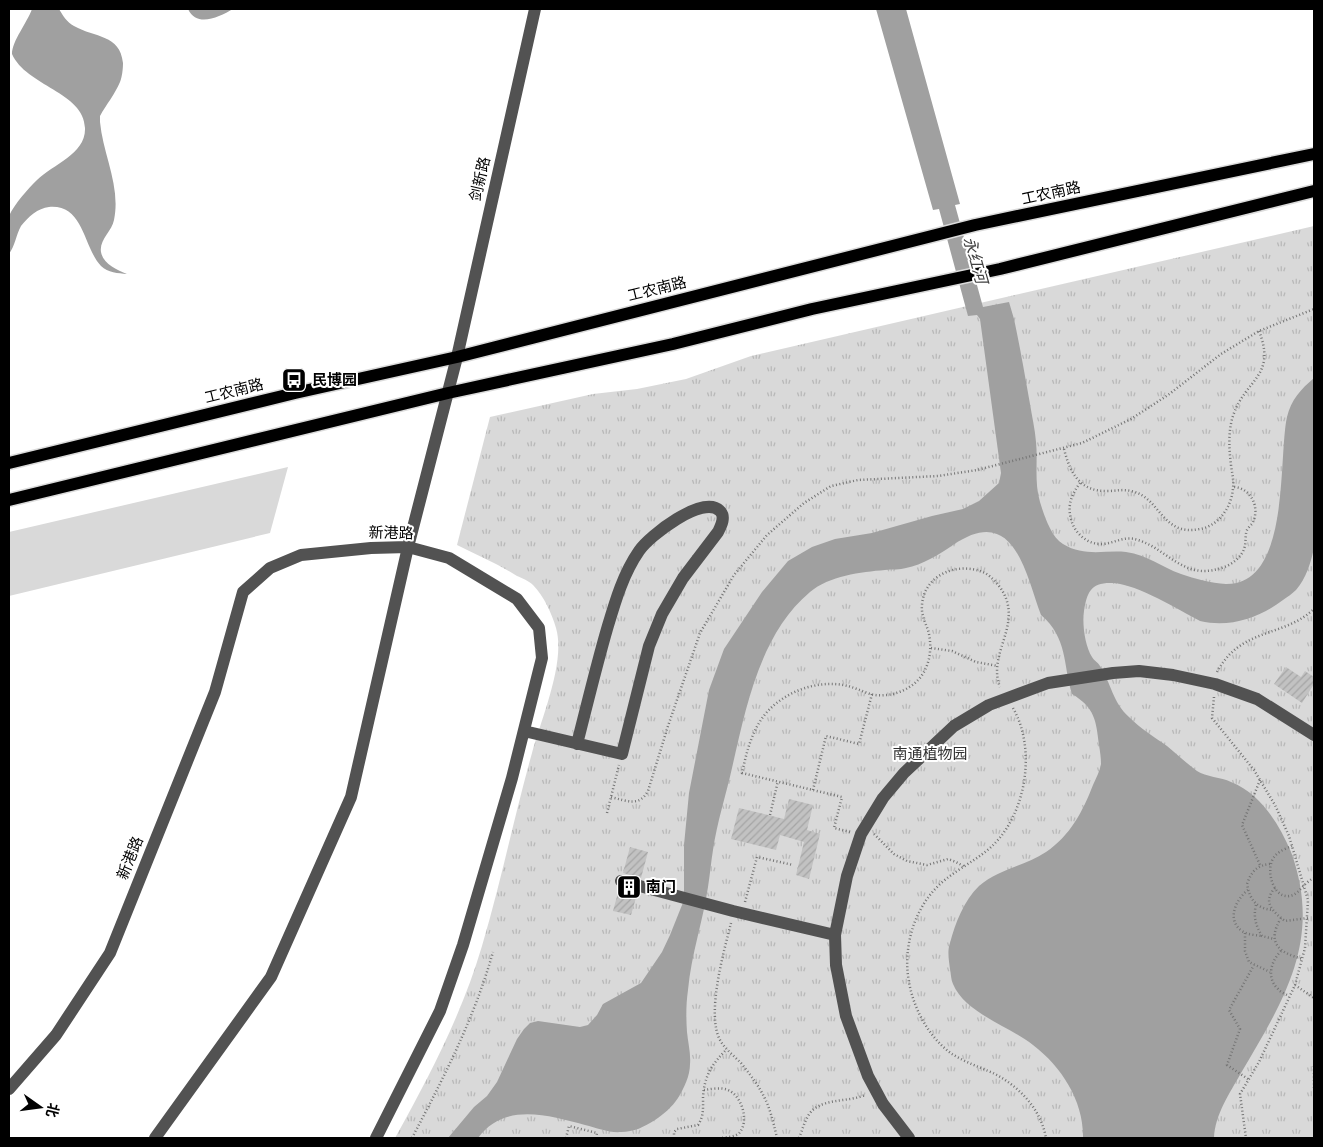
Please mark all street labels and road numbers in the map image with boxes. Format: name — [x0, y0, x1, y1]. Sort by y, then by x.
street label: 剑新路 — [466, 155, 493, 203]
street label: 工农南路 — [1020, 178, 1082, 207]
street label: 工农南路 — [626, 273, 688, 304]
street label: 工农南路 — [203, 375, 265, 406]
street label: 新港路 — [368, 524, 414, 541]
street label: 新港路 — [113, 834, 146, 882]

